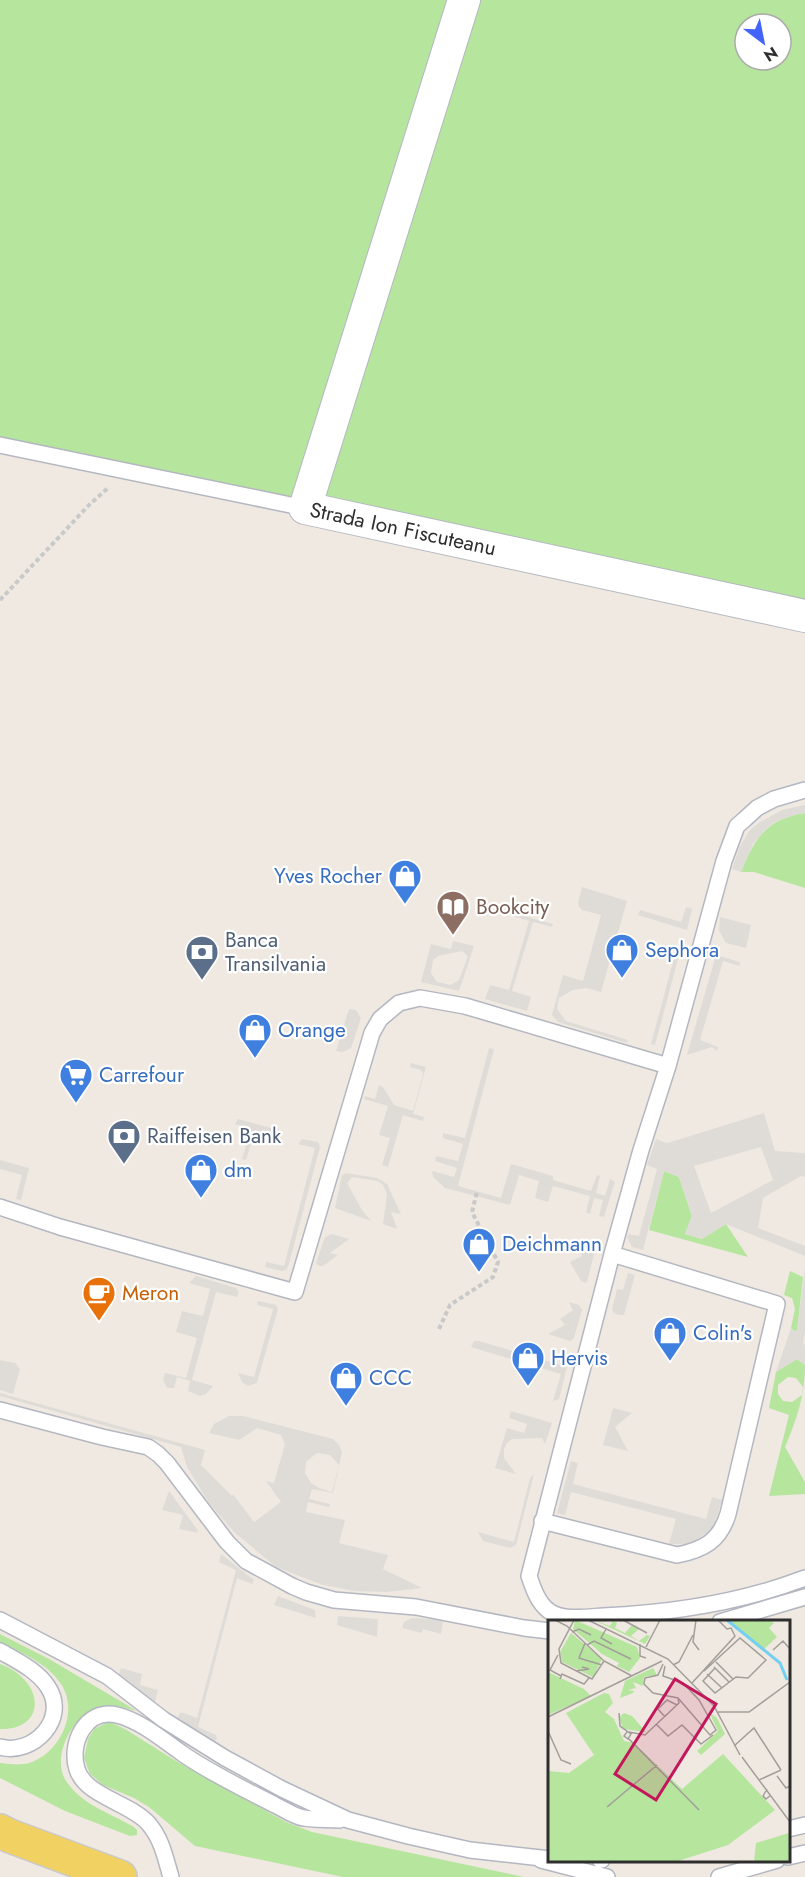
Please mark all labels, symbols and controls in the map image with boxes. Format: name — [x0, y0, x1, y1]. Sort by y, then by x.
north arrow — [733, 12, 793, 72]
text: N — [759, 41, 782, 67]
street label: Strada Ion Fiscuteanu — [307, 495, 499, 563]
shop icon: Yves Rocher — [387, 858, 423, 905]
place label: Yves Rocher — [274, 861, 383, 891]
library icon: Bookcity — [435, 889, 471, 936]
place label: Bookcity — [476, 892, 550, 922]
place label: Banca Transilvania — [225, 925, 326, 979]
shop icon: Sephora — [604, 932, 640, 979]
bank icon: Banca Transilvania — [184, 934, 220, 981]
place label: Sephora — [645, 935, 719, 965]
shop icon: Orange — [237, 1012, 273, 1059]
place label: Orange — [278, 1015, 346, 1045]
supermarket icon: Carrefour — [58, 1057, 94, 1104]
place label: Carrefour — [99, 1060, 185, 1090]
bank icon: Raiffeisen Bank — [106, 1118, 142, 1165]
place label: Raiffeisen Bank — [147, 1121, 282, 1151]
shop icon: dm — [183, 1152, 219, 1199]
place label: dm — [224, 1155, 252, 1185]
shop icon: Deichmann — [461, 1226, 497, 1273]
place label: Deichmann — [502, 1229, 602, 1259]
cafe icon: Meron — [81, 1275, 117, 1322]
place label: Meron — [122, 1278, 179, 1308]
shop icon: Colin's — [652, 1315, 688, 1362]
place label: Colin's — [693, 1318, 752, 1348]
shop icon: Hervis — [510, 1340, 546, 1387]
place label: Hervis — [551, 1343, 608, 1373]
shop icon: CCC — [328, 1360, 364, 1407]
place label: CCC — [369, 1363, 412, 1393]
inset map — [548, 1620, 790, 1862]

